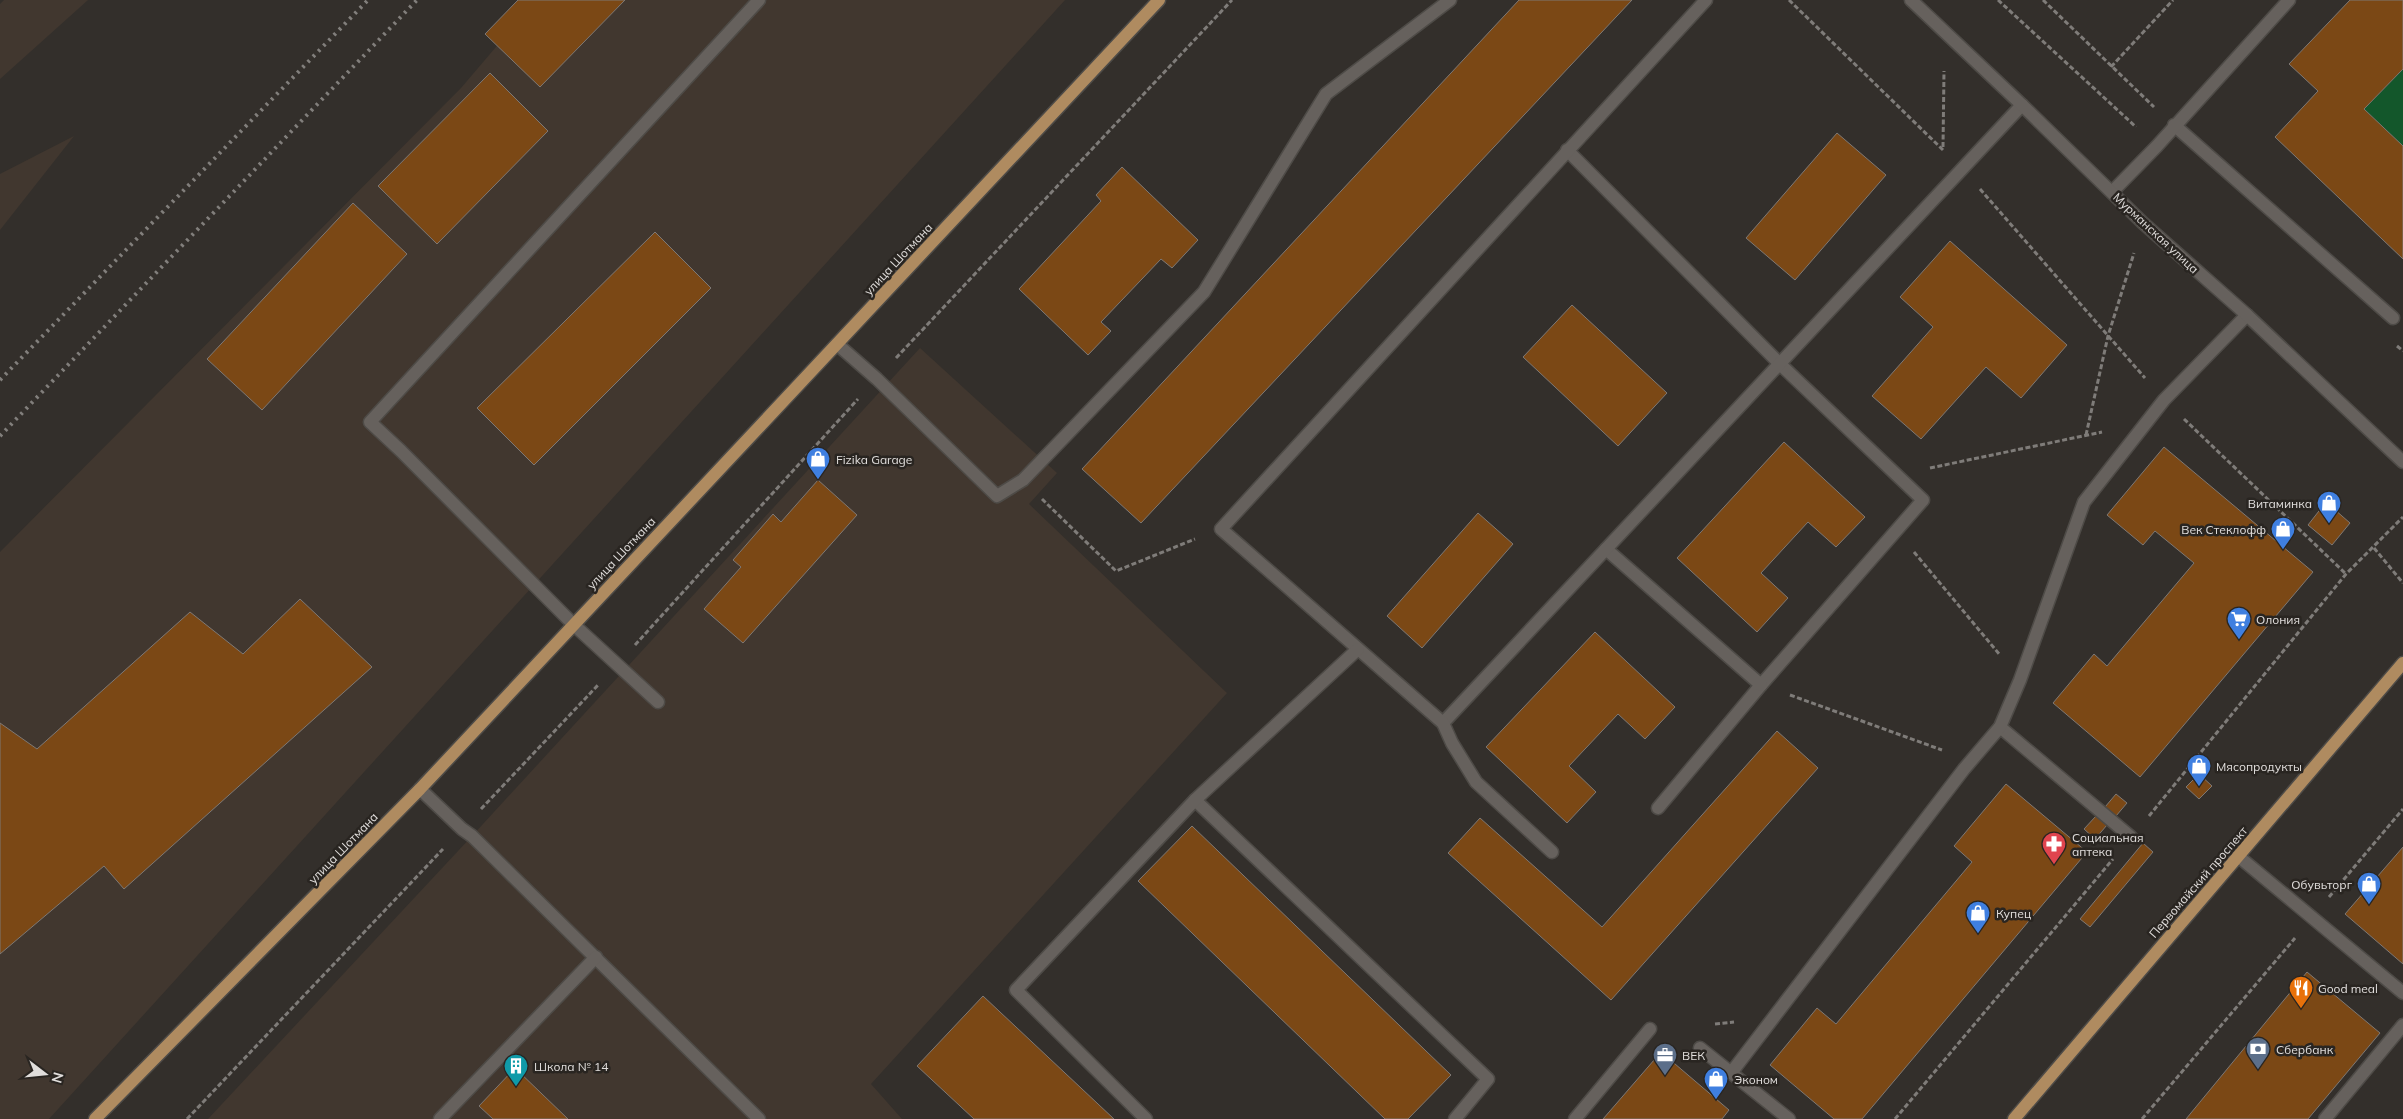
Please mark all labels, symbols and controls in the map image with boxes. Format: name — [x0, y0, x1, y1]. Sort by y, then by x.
street label: Мурманская улица — [2110, 190, 2202, 276]
street label: улица Шотмана — [861, 220, 935, 298]
shop icon: Fizika Garage — [805, 446, 831, 480]
place label: Fizika Garage — [836, 452, 912, 467]
shop icon: Витаминка — [2316, 490, 2342, 524]
place label: Витаминка — [2248, 496, 2312, 511]
street label: улица Шотмана — [584, 514, 658, 592]
shop icon: Век Стеклофф — [2270, 516, 2296, 550]
place label: Век Стеклофф — [2181, 522, 2266, 537]
supermarket icon: Олония — [2226, 606, 2252, 640]
place label: Олония — [2256, 612, 2300, 627]
shop icon: Мясопродукты — [2186, 753, 2212, 787]
place label: Мясопродукты — [2216, 759, 2302, 774]
street label: улица Шотмана — [305, 809, 381, 887]
street label: Первомайский проспект — [2146, 823, 2251, 941]
place label: Социальная аптека — [2072, 830, 2144, 859]
pharmacy icon: Социальная аптека — [2041, 831, 2067, 865]
shop icon: Обувьторг — [2356, 871, 2382, 905]
place label: Обувьторг — [2291, 877, 2353, 892]
shop icon: Купец — [1965, 900, 1991, 934]
place label: Купец — [1996, 906, 2031, 921]
restaurant icon: Good meal — [2288, 975, 2314, 1009]
place label: Good meal — [2318, 981, 2378, 996]
bank icon: Сбербанк — [2245, 1036, 2271, 1070]
office icon: ВЕК — [1652, 1042, 1678, 1076]
place label: Сбербанк — [2276, 1042, 2334, 1057]
place label: ВЕК — [1682, 1048, 1705, 1063]
north arrow — [20, 1049, 70, 1099]
building icon: Школа № 14 — [503, 1053, 529, 1087]
place label: Школа № 14 — [534, 1059, 608, 1074]
shop icon: Эконом — [1703, 1066, 1729, 1100]
text: N — [47, 1070, 68, 1085]
place label: Эконом — [1734, 1072, 1778, 1087]

